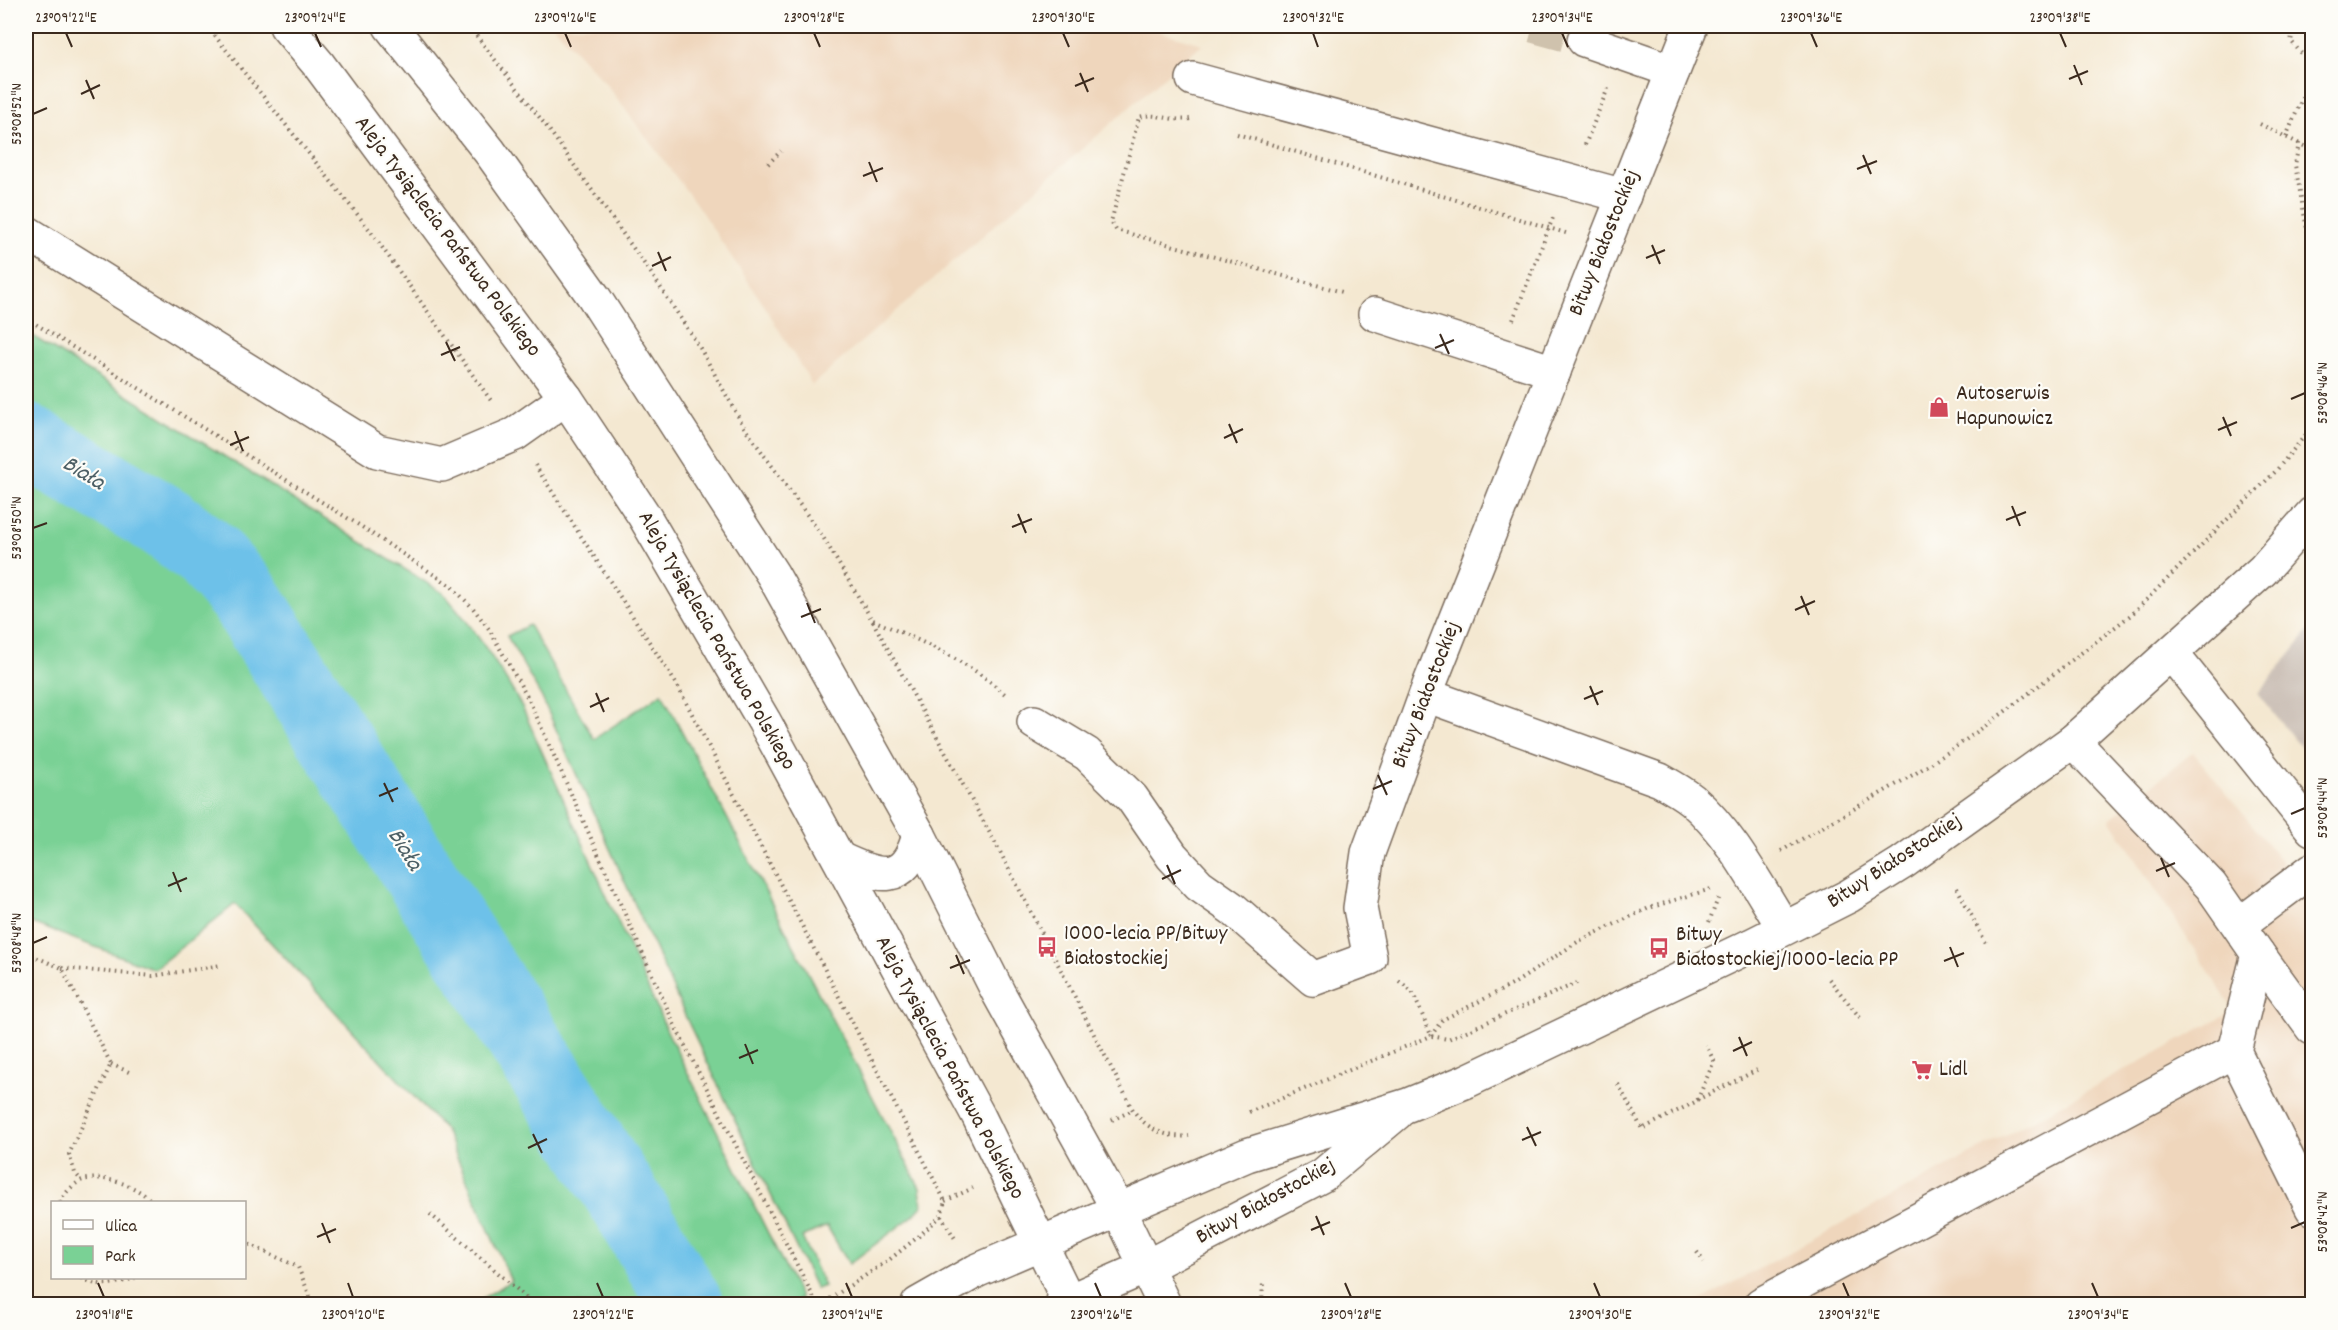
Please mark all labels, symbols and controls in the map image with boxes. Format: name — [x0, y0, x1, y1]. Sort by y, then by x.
text: 23°09'22"E — [35, 8, 97, 30]
text: 23°09'24"E — [285, 8, 346, 30]
text: 23°09'26"E — [534, 8, 596, 30]
text: 23°09'28"E — [784, 8, 845, 30]
text: 23°09'30"E — [1031, 8, 1095, 30]
text: 23°09'32"E — [1282, 8, 1344, 30]
text: 23°09'34"E — [1531, 8, 1593, 30]
text: 23°09'36"E — [1780, 8, 1842, 30]
text: 23°09'38"E — [2030, 8, 2091, 30]
text: 53°08'52"N — [7, 83, 29, 145]
street label: Aleja Tysiąclecia Państwa Polskiego — [346, 110, 548, 364]
street label: Bitwy Białostockiej — [1562, 165, 1648, 321]
text: 53°08'46"N — [2313, 362, 2335, 424]
place label: Autoserwis Hapunowicz — [1956, 379, 2053, 435]
shop icon: Autoserwis Hapunowicz — [1927, 395, 1951, 419]
water label: Biała — [55, 448, 112, 501]
text: 53°08'50"N — [7, 496, 29, 560]
street label: Aleja Tysiąclecia Państwa Polskiego — [629, 506, 803, 776]
street label: Bitwy Białostockiej — [1385, 617, 1469, 773]
text: 53°08'44"N — [2313, 778, 2335, 838]
street label: Bitwy Białostockiej — [1821, 807, 1969, 917]
water label: Biała — [378, 822, 431, 879]
text: 53°08'48"N — [7, 913, 29, 973]
place label: 1000-lecia PP/Bitwy Białostockiej — [1064, 919, 1228, 975]
place label: Bitwy Białostockiej/1000-lecia PP — [1676, 920, 1898, 976]
street label: Aleja Tysiąclecia Państwa Polskiego — [866, 931, 1032, 1205]
bus stop icon: 1000-lecia PP/Bitwy Białostockiej — [1035, 935, 1059, 959]
bus stop icon: Bitwy Białostockiej/1000-lecia PP — [1647, 936, 1671, 960]
place label: Lidl — [1939, 1055, 1968, 1086]
supermarket icon: Lidl — [1910, 1058, 1934, 1082]
street label: Bitwy Białostockiej — [1191, 1151, 1341, 1253]
text: 53°08'42"N — [2313, 1191, 2335, 1253]
legend — [51, 1201, 246, 1279]
text: Ulica — [105, 1215, 137, 1240]
text: Park — [105, 1245, 136, 1270]
text: 23°09'18"E — [75, 1305, 133, 1327]
text: 23°09'20"E — [322, 1305, 385, 1327]
text: 23°09'22"E — [572, 1305, 634, 1327]
text: 23°09'24"E — [822, 1305, 883, 1327]
text: 23°09'26"E — [1070, 1305, 1132, 1327]
text: 23°09'28"E — [1321, 1305, 1382, 1327]
text: 23°09'30"E — [1568, 1305, 1632, 1327]
text: 23°09'32"E — [1818, 1305, 1880, 1327]
text: 23°09'34"E — [2067, 1305, 2129, 1327]

